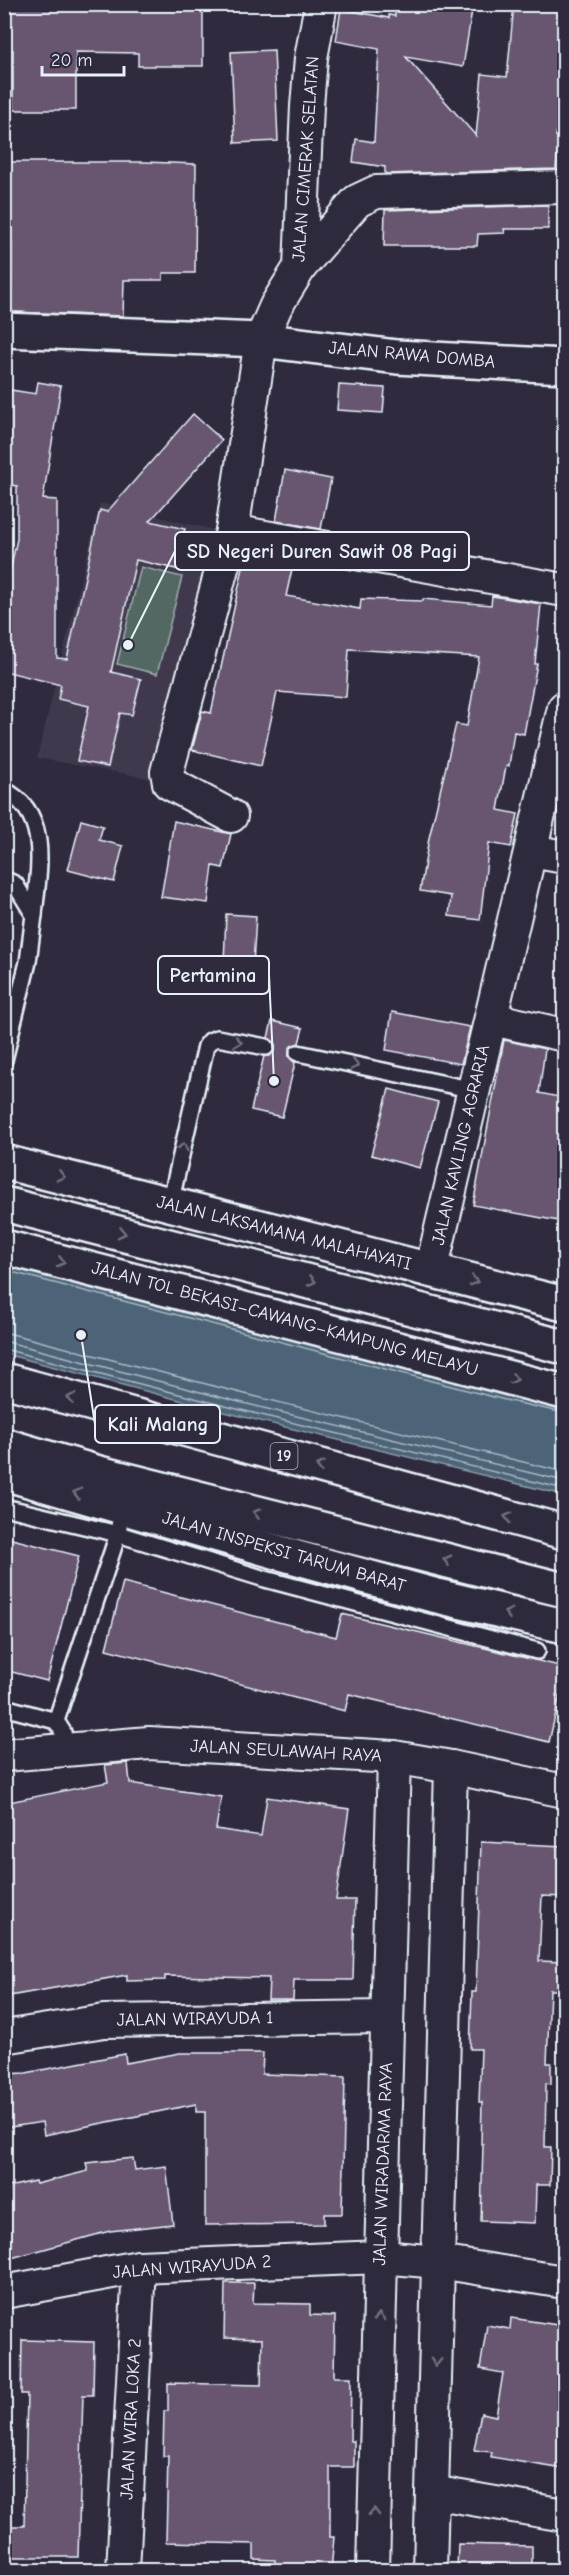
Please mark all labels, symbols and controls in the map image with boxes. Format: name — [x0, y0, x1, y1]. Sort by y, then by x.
scale bar — [42, 39, 124, 77]
text: 20 m — [51, 50, 92, 71]
street label: JALAN CIMERAK SELATAN — [288, 55, 324, 263]
street label: JALAN RAWA DOMBA — [328, 337, 496, 373]
callout: SD Negeri Duren Sawit 08 Pagi — [175, 532, 469, 570]
text: SD Negeri Duren Sawit 08 Pagi — [187, 540, 457, 563]
callout: Pertamina — [158, 956, 269, 994]
text: Pertamina — [170, 964, 256, 987]
one-way arrow — [232, 1035, 242, 1048]
street label: JALAN KAVLING AGRARIA — [428, 1043, 494, 1247]
one-way arrow — [350, 1058, 360, 1071]
one-way arrow — [175, 1142, 188, 1152]
one-way arrow — [55, 1169, 66, 1181]
street label: JALAN LAKSAMANA MALAHAYATI — [154, 1191, 414, 1275]
one-way arrow — [117, 1226, 127, 1239]
one-way arrow — [56, 1254, 66, 1267]
street label: JALAN TOL BEKASI–CAWANG–KAMPUNG MELAYU — [90, 1257, 480, 1381]
one-way arrow — [306, 1273, 316, 1286]
one-way arrow — [469, 1274, 479, 1287]
one-way arrow — [508, 1372, 519, 1384]
one-way arrow — [66, 1393, 77, 1405]
callout: Kali Malang — [95, 1405, 220, 1443]
text: Kali Malang — [107, 1413, 209, 1436]
road number: 19 — [270, 1443, 298, 1469]
one-way arrow — [315, 1460, 325, 1473]
one-way arrow — [72, 1488, 83, 1500]
street label: JALAN INSPEKSI TARUM BARAT — [160, 1507, 409, 1597]
one-way arrow — [253, 1507, 263, 1520]
one-way arrow — [503, 1511, 513, 1524]
one-way arrow — [442, 1555, 452, 1568]
one-way arrow — [503, 1607, 513, 1620]
street label: JALAN SEULAWAH RAYA — [190, 1736, 382, 1766]
street label: JALAN WIRAYUDA 1 — [116, 2007, 274, 2031]
street label: JALAN WIRADARMA RAYA — [369, 2062, 397, 2266]
street label: JALAN WIRAYUDA 2 — [112, 2251, 272, 2283]
one-way arrow — [373, 2313, 385, 2322]
street label: JALAN WIRA LOKA 2 — [116, 2338, 146, 2500]
one-way arrow — [430, 2358, 442, 2367]
one-way arrow — [368, 2508, 380, 2517]

